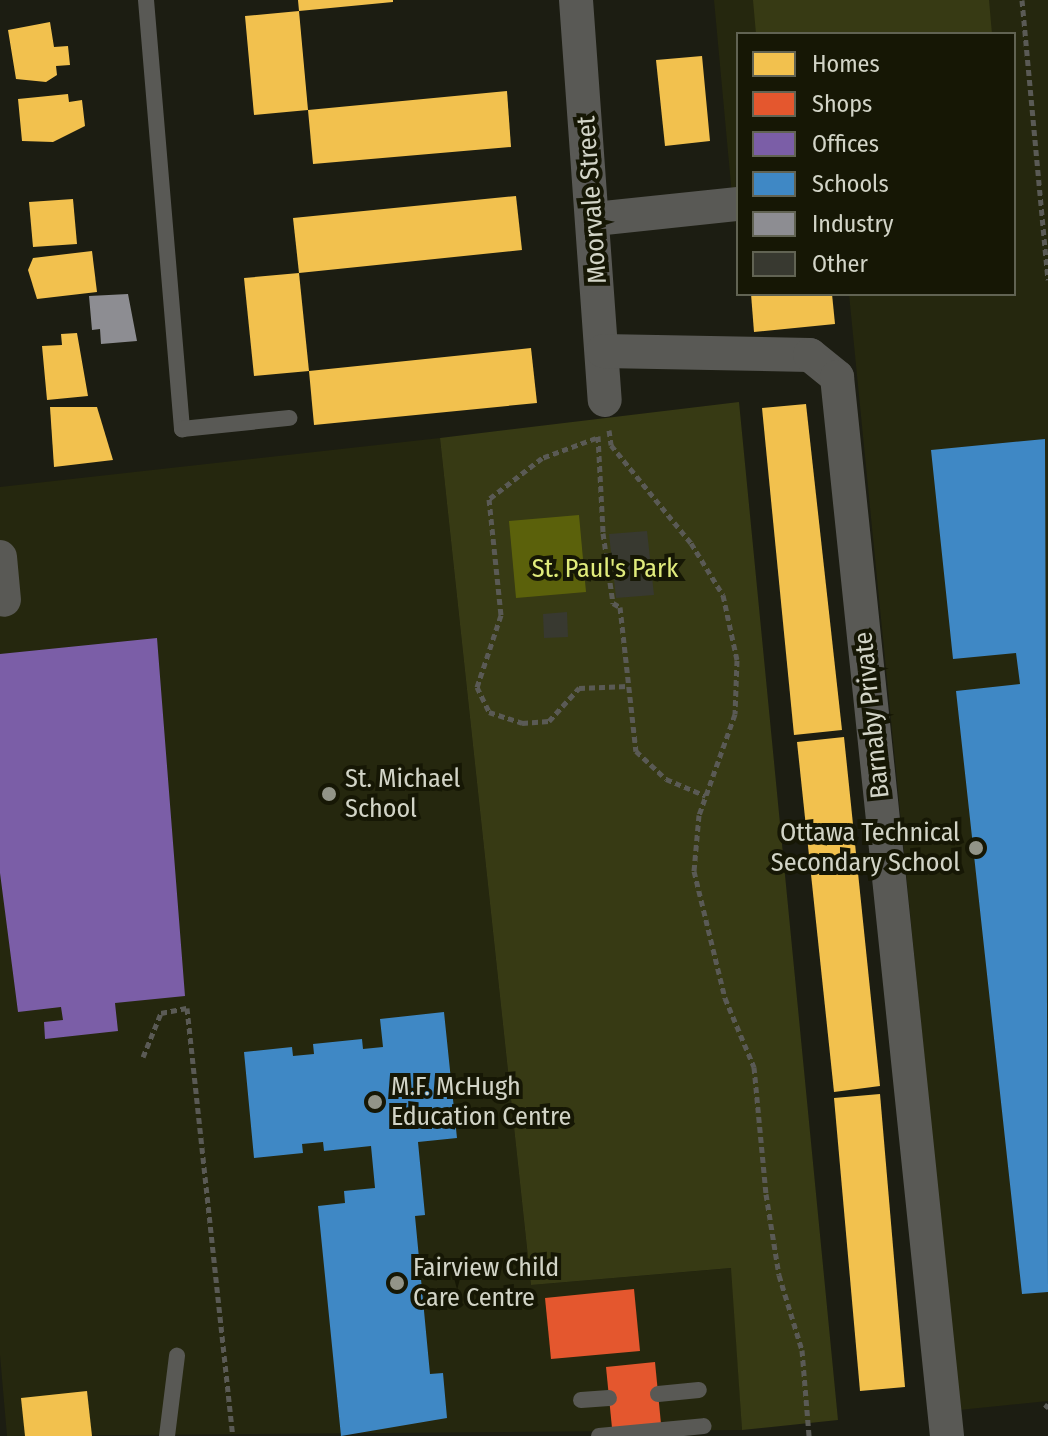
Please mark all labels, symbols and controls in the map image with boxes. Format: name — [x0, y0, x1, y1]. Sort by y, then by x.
legend — [736, 32, 1016, 296]
text: Homes — [812, 50, 880, 78]
text: Shops — [812, 90, 872, 118]
street label: Moorvale Street — [571, 115, 613, 285]
text: Offices — [812, 130, 879, 158]
text: Schools — [812, 170, 889, 198]
text: Industry — [812, 210, 894, 238]
text: Other — [812, 250, 868, 278]
park label: St. Paul's Park — [532, 553, 678, 585]
street label: Barnaby Private — [848, 630, 896, 800]
place label: St. Michael School — [345, 763, 460, 824]
marker: St. Michael School — [320, 785, 338, 803]
place label: Ottawa Technical Secondary School — [771, 817, 960, 878]
marker: Ottawa Technical Secondary School — [967, 839, 985, 857]
place label: M.F. McHugh Education Centre — [391, 1071, 571, 1132]
marker: M.F. McHugh Education Centre — [366, 1093, 384, 1111]
place label: Fairview Child Care Centre — [413, 1252, 559, 1314]
marker: Fairview Child Care Centre — [388, 1274, 406, 1292]

